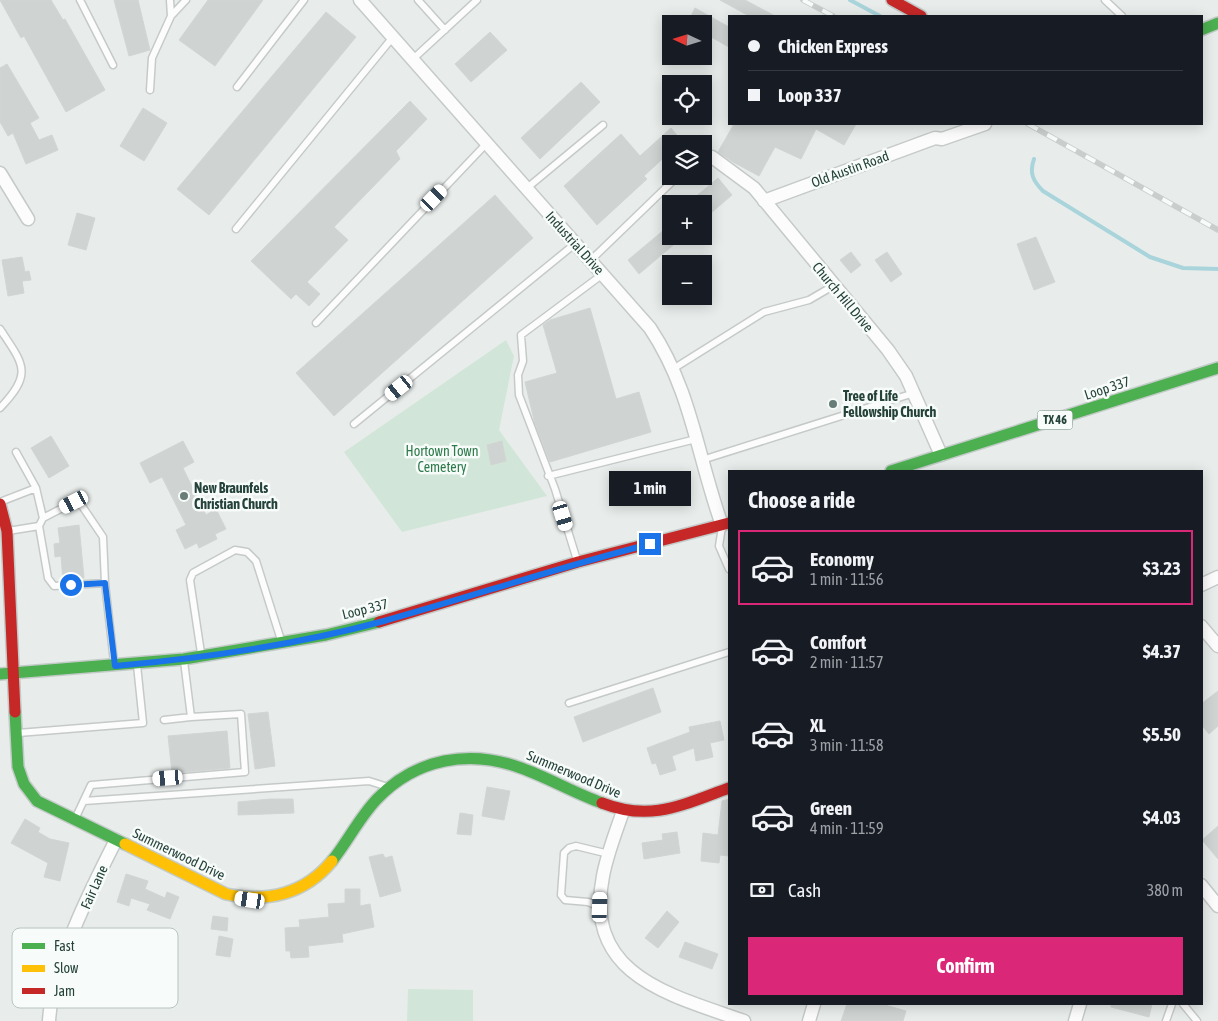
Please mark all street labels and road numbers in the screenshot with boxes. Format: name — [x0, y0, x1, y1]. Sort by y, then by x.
street label: Old Austin Road — [809, 148, 891, 190]
street label: Industrial Drive — [542, 208, 608, 278]
street label: Church Hill Drive — [809, 259, 877, 335]
street label: Loop 337 — [1082, 373, 1132, 403]
road number: TX 46 — [1038, 410, 1072, 430]
street label: Loop 337 — [340, 596, 390, 622]
street label: Summerwood Drive — [525, 747, 623, 801]
street label: Summerwood Drive — [130, 825, 228, 883]
street label: Fair Lane — [77, 863, 111, 911]

